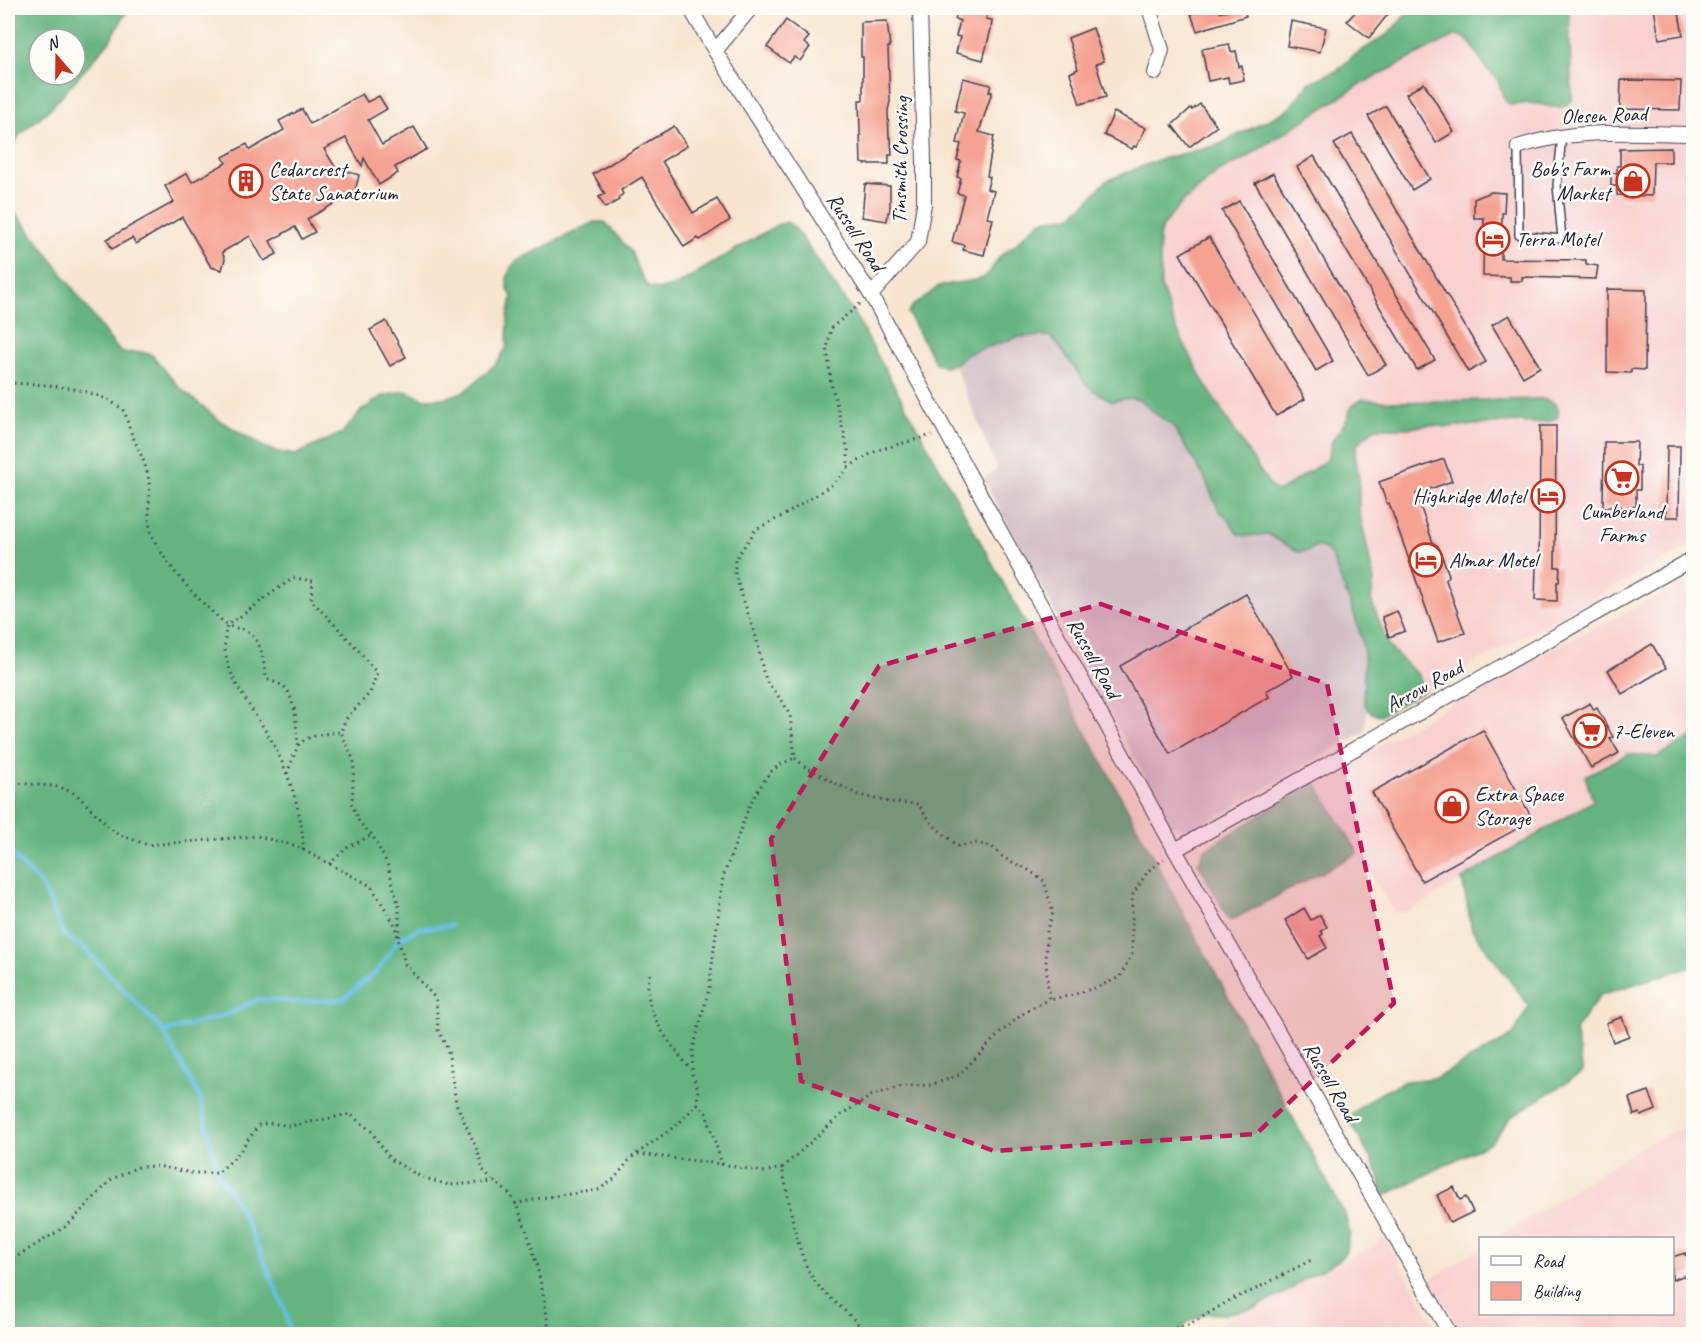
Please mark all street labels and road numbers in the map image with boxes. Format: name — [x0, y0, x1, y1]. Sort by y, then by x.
street label: Tinsmith Crossing — [886, 95, 914, 224]
street label: Olesen Road — [1561, 100, 1651, 129]
street label: Russell Road — [821, 188, 893, 279]
street label: Russell Road — [1061, 613, 1128, 706]
street label: Arrow Road — [1381, 652, 1470, 718]
street label: Russell Road — [1298, 1038, 1366, 1130]

